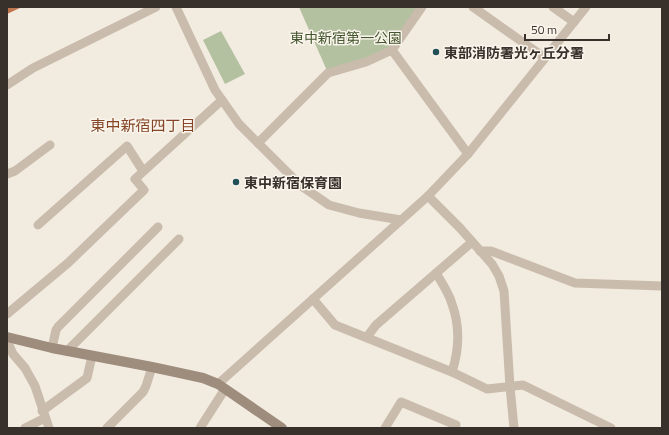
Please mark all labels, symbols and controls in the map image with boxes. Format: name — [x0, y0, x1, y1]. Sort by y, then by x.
scale bar — [525, 16, 609, 42]
text: 50 m — [531, 20, 557, 39]
park label: 東中新宿第一公園 — [290, 27, 402, 48]
place label: 東部消防署光ヶ丘分署 — [444, 42, 584, 63]
marker: 東部消防署光ヶ丘分署 — [431, 47, 441, 57]
district label: 東中新宿四丁目 — [90, 114, 196, 137]
place label: 東中新宿保育園 — [244, 172, 342, 193]
marker: 東中新宿保育園 — [231, 177, 241, 187]

